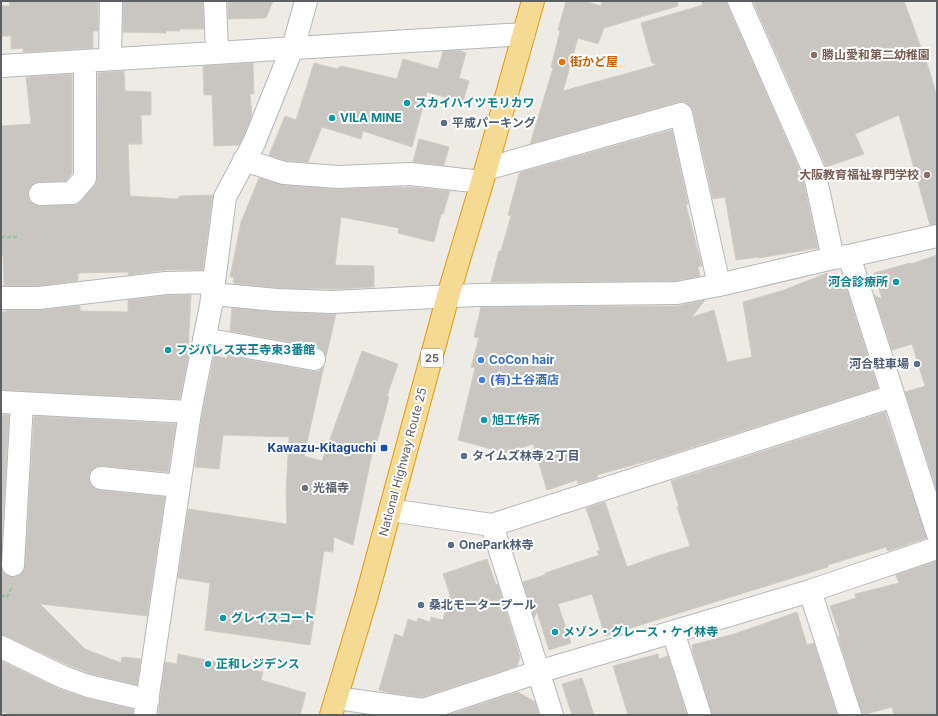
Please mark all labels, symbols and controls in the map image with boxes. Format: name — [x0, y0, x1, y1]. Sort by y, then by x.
place label: 勝山愛和第二幼稚園 — [822, 47, 930, 62]
marker: 勝山愛和第二幼稚園 — [809, 50, 819, 60]
place label: 街かど屋 — [570, 54, 618, 69]
marker: 街かど屋 — [557, 57, 567, 67]
place label: スカイハイツモリカワ — [415, 95, 535, 110]
marker: スカイハイツモリカワ — [402, 98, 412, 108]
place label: VILA MINE — [340, 110, 402, 125]
marker: VILA MINE — [327, 113, 337, 123]
place label: 平成パーキング — [452, 115, 536, 130]
marker: 平成パーキング — [439, 118, 449, 128]
place label: 大阪教育福祉専門学校 — [799, 167, 919, 182]
marker: 大阪教育福祉専門学校 — [922, 170, 932, 180]
place label: 河合診療所 — [828, 274, 888, 289]
marker: 河合診療所 — [891, 277, 901, 287]
place label: フジパレス天王寺東3番館 — [176, 342, 315, 357]
marker: フジパレス天王寺東3番館 — [163, 345, 173, 355]
road number: 25 — [421, 349, 443, 367]
place label: CoCon hair — [489, 352, 554, 367]
marker: CoCon hair — [476, 355, 486, 365]
place label: 河合駐車場 — [849, 356, 909, 371]
marker: 河合駐車場 — [912, 359, 922, 369]
place label: (有)土谷酒店 — [490, 372, 559, 387]
marker: (有)土谷酒店 — [477, 375, 487, 385]
street label: National Highway Route 25 — [375, 386, 430, 538]
place label: 旭工作所 — [492, 412, 540, 427]
marker: 旭工作所 — [479, 415, 489, 425]
place label: Kawazu-Kitaguchi — [268, 440, 376, 455]
marker: Kawazu-Kitaguchi — [379, 443, 389, 453]
place label: タイムズ林寺２丁目 — [472, 448, 580, 463]
marker: タイムズ林寺２丁目 — [459, 451, 469, 461]
place label: 光福寺 — [313, 480, 349, 495]
marker: 光福寺 — [300, 483, 310, 493]
place label: OnePark林寺 — [459, 537, 534, 552]
marker: OnePark林寺 — [446, 540, 456, 550]
place label: 桑北モータープール — [429, 597, 536, 612]
marker: 桑北モータープール — [416, 600, 426, 610]
place label: グレイスコート — [231, 610, 315, 625]
marker: グレイスコート — [218, 613, 228, 623]
place label: メゾン・グレース・ケイ林寺 — [563, 624, 718, 639]
marker: メゾン・グレース・ケイ林寺 — [550, 627, 560, 637]
place label: 正和レジデンス — [216, 656, 300, 671]
marker: 正和レジデンス — [203, 659, 213, 669]

